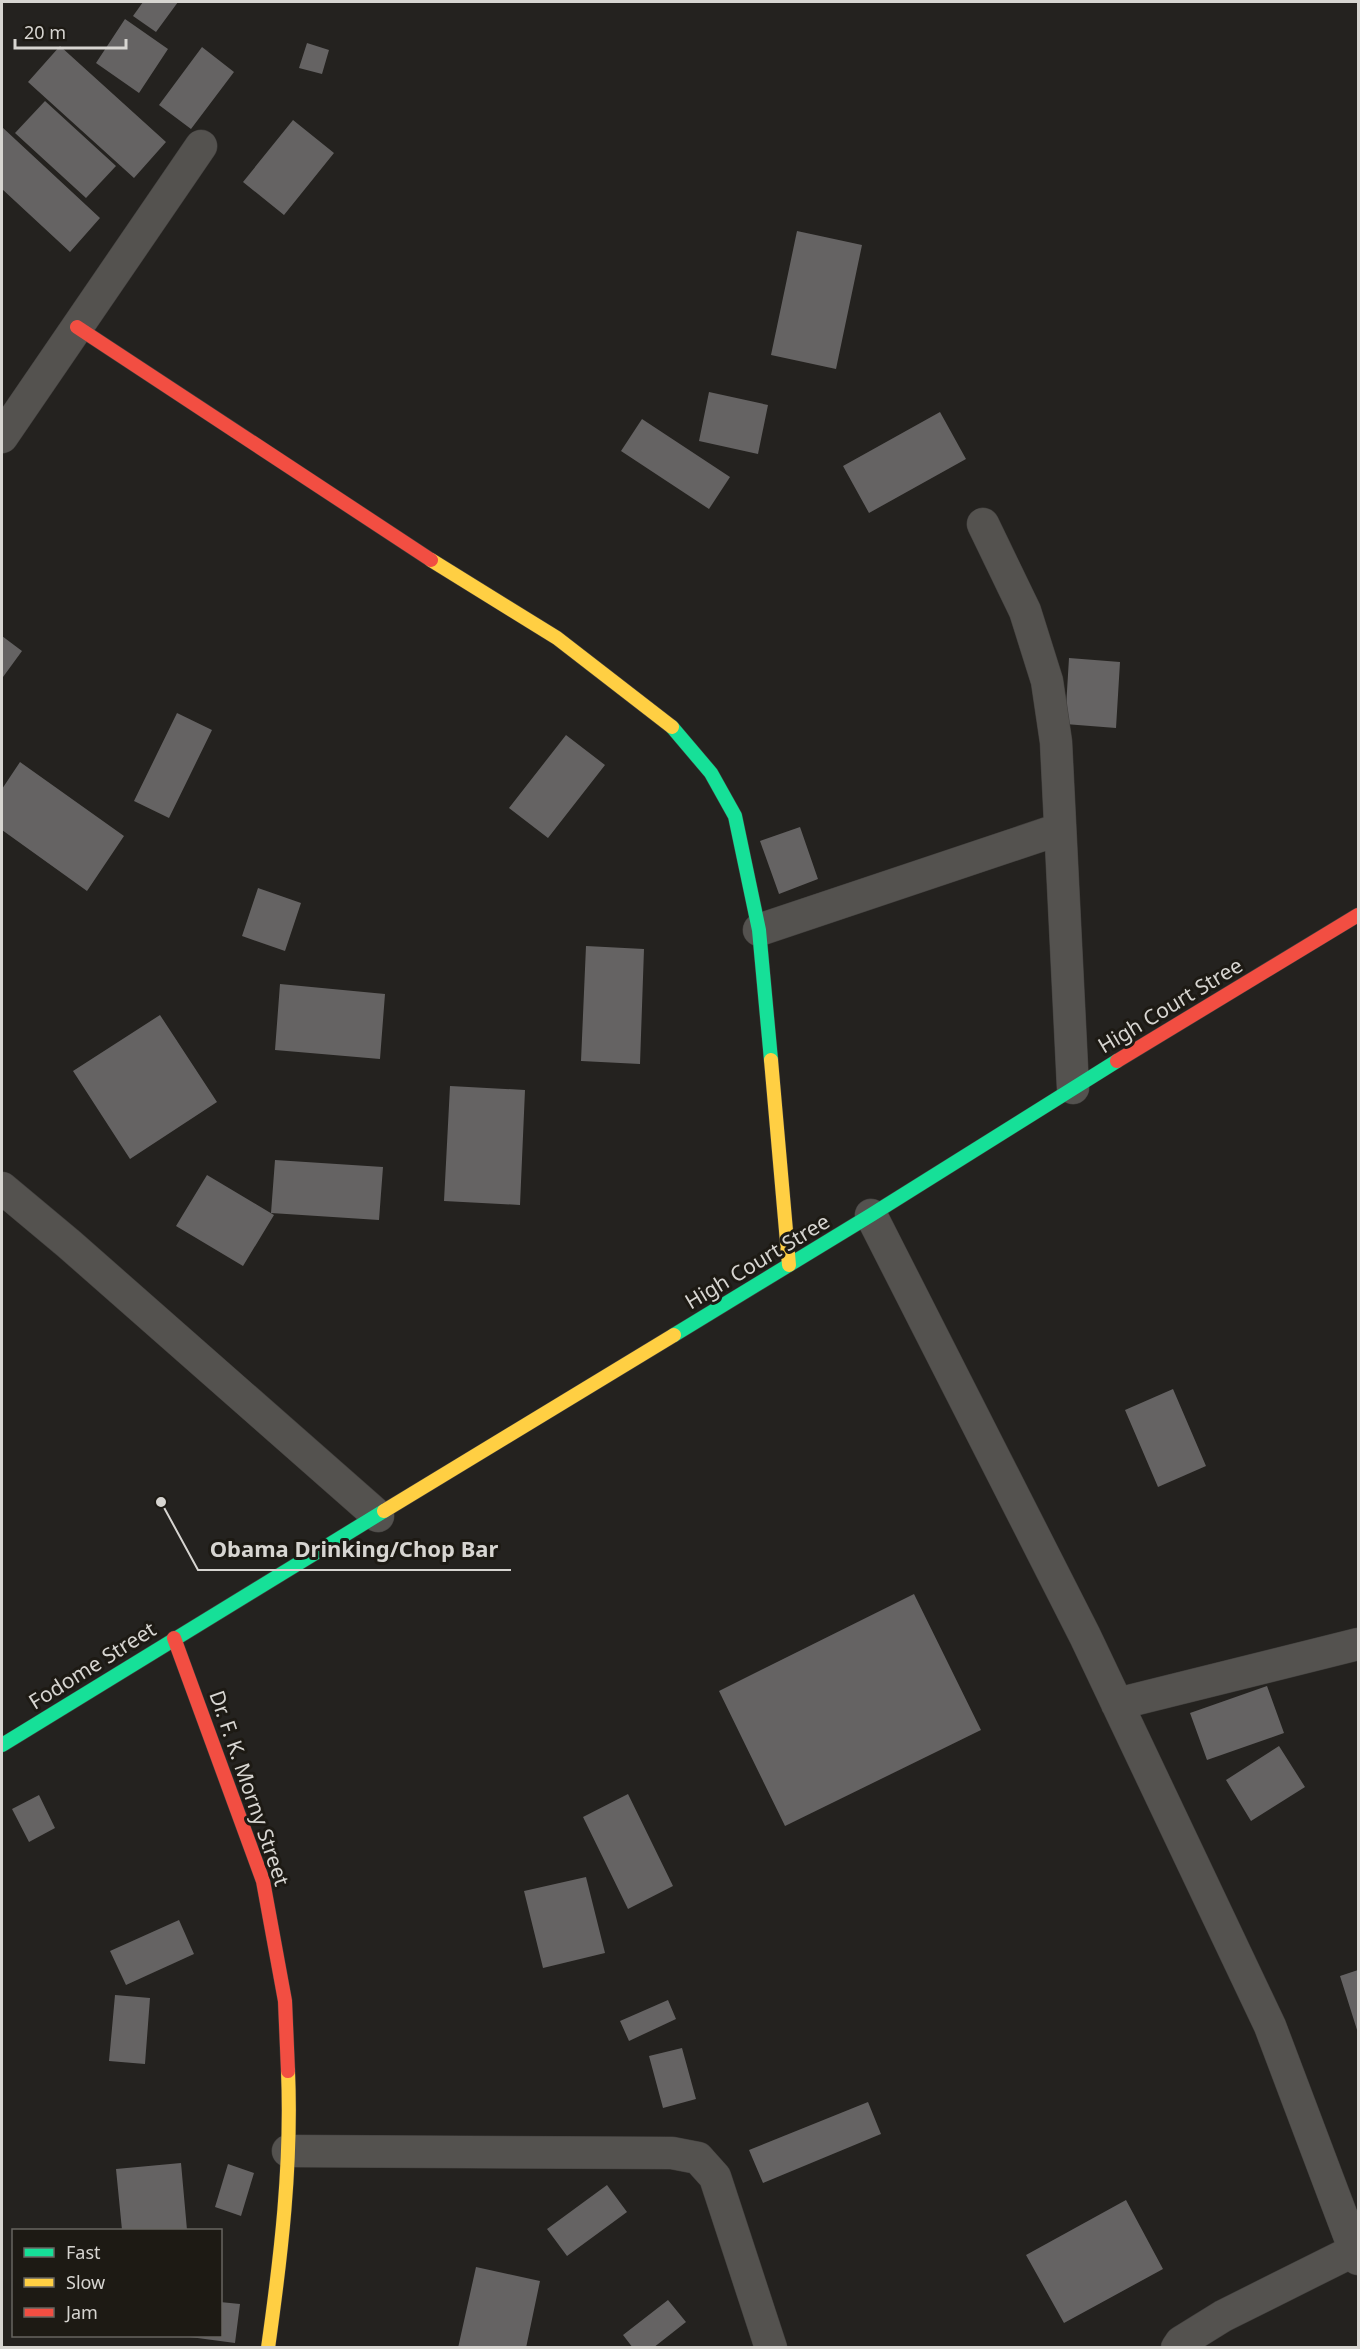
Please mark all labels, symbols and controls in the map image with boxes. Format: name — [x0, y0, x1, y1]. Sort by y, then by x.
scale bar — [15, 12, 126, 50]
text: 20 m — [24, 20, 66, 44]
street label: High Court Stree — [1092, 951, 1248, 1059]
street label: High Court Stree — [679, 1207, 835, 1315]
callout: Obama Drinking/Chop Bar — [198, 1530, 511, 1570]
text: Obama Drinking/Chop Bar — [210, 1533, 498, 1563]
street label: Fodome Street — [23, 1615, 161, 1715]
street label: Dr. F. K. Morny Street — [203, 1687, 297, 1890]
legend — [12, 2229, 222, 2337]
text: Fast — [66, 2240, 101, 2264]
text: Slow — [66, 2270, 105, 2294]
text: Jam — [64, 2300, 98, 2324]

